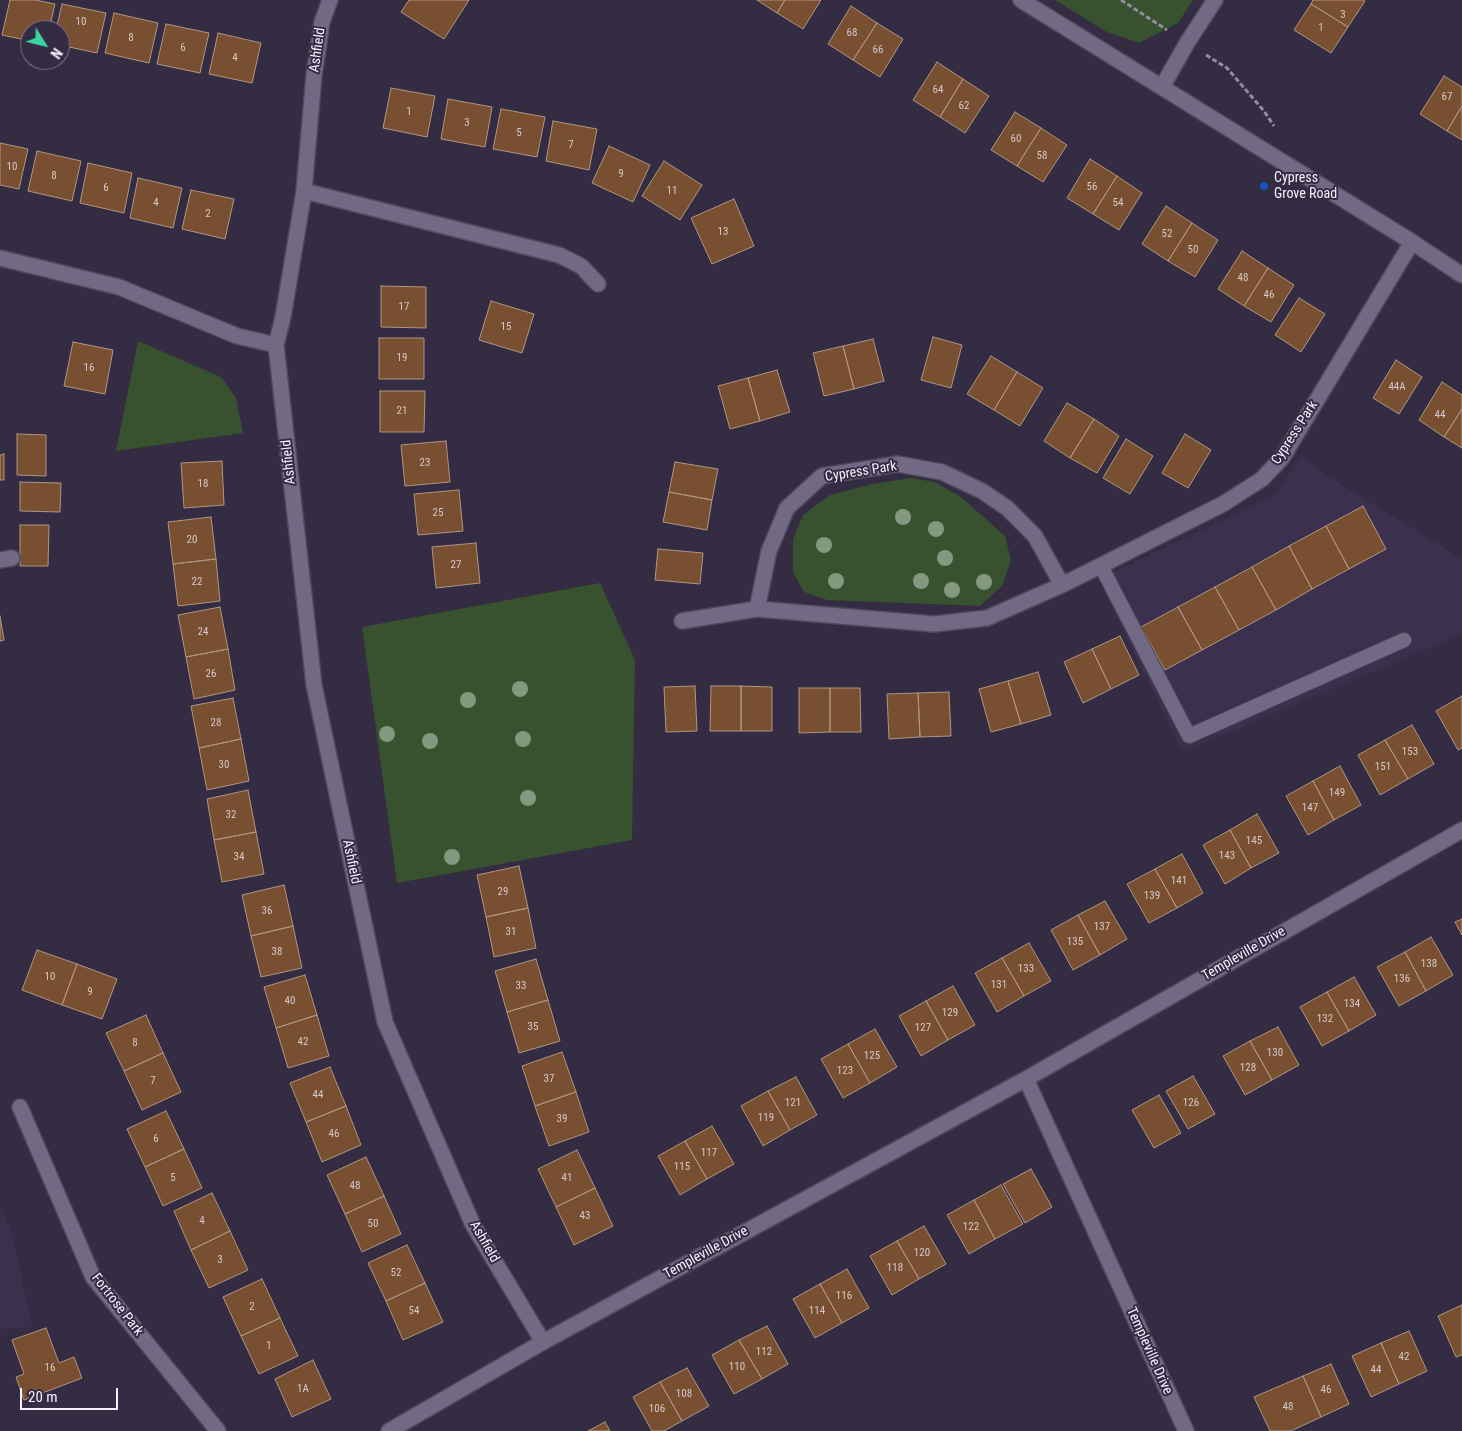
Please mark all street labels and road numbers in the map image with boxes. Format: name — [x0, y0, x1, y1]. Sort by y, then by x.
street label: Ashfield — [307, 27, 329, 73]
street label: Cypress Park — [1268, 398, 1322, 468]
street label: Ashfield — [278, 439, 300, 485]
street label: Cypress Park — [824, 458, 898, 486]
street label: Ashfield — [338, 838, 364, 886]
street label: Templeville Drive — [1199, 923, 1289, 985]
street label: Ashfield — [466, 1218, 502, 1266]
street label: Templeville Drive — [661, 1223, 751, 1283]
street label: Fortrose Park — [87, 1270, 147, 1340]
street label: Templeville Drive — [1122, 1305, 1176, 1397]

